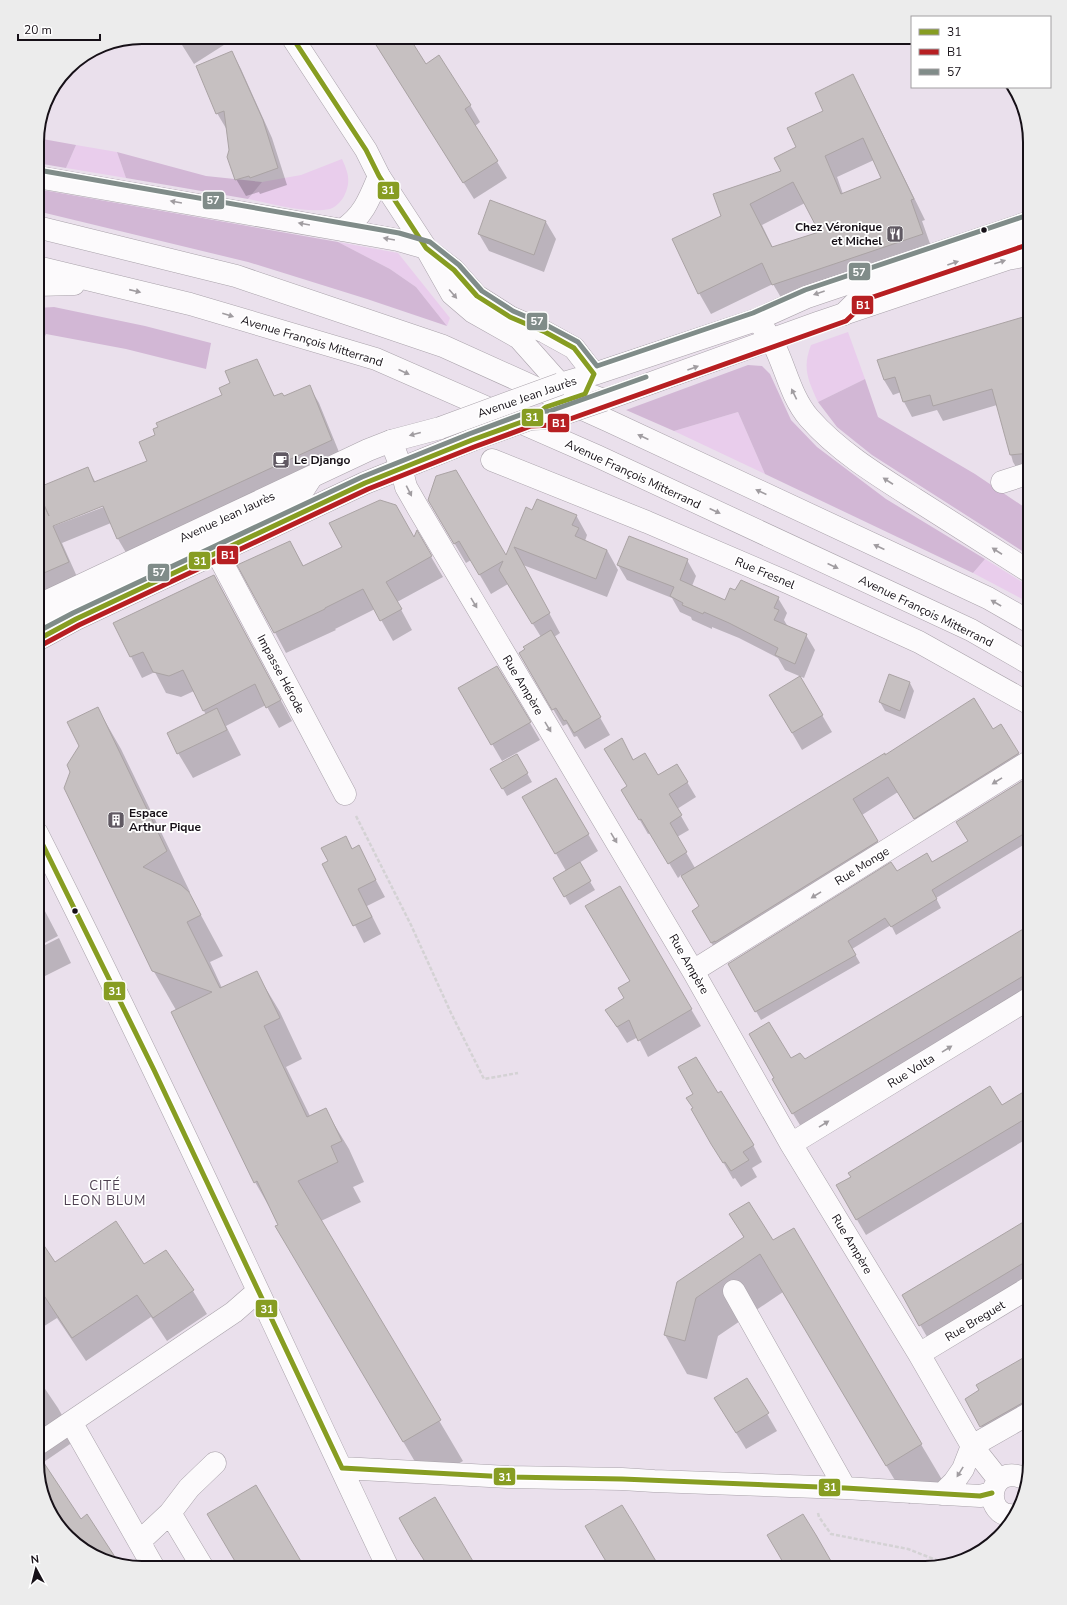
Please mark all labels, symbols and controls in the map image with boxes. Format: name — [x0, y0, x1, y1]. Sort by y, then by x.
scale bar — [18, 16, 100, 42]
legend — [911, 16, 1051, 88]
text: 20 m — [24, 22, 52, 38]
text: 31 — [947, 24, 961, 40]
text: B1 — [947, 44, 962, 60]
text: 57 — [947, 64, 961, 80]
line badge: 31 — [377, 181, 400, 200]
text: 31 — [381, 183, 395, 198]
line badge: 57 — [202, 191, 225, 210]
text: 57 — [206, 193, 220, 208]
one-way arrow — [170, 199, 182, 205]
place label: Chez Véronique et Michel — [795, 219, 882, 249]
one-way arrow — [298, 221, 310, 227]
restaurant icon: Chez Véronique et Michel — [885, 224, 905, 244]
unlabelled marker — [979, 225, 989, 235]
one-way arrow — [382, 235, 395, 241]
one-way arrow — [995, 258, 1007, 264]
one-way arrow — [947, 259, 959, 265]
line badge: 57 — [848, 262, 871, 281]
text: 57 — [852, 265, 866, 280]
one-way arrow — [129, 288, 141, 294]
one-way arrow — [448, 289, 458, 299]
one-way arrow — [813, 290, 825, 296]
line badge: B1 — [851, 295, 874, 315]
text: B1 — [856, 298, 870, 313]
one-way arrow — [222, 312, 234, 318]
street label: Avenue François Mitterrand — [239, 312, 385, 370]
line badge: 57 — [526, 312, 548, 331]
text: 57 — [530, 314, 544, 329]
one-way arrow — [688, 364, 700, 370]
one-way arrow — [399, 370, 411, 376]
street label: Avenue Jean Jaurès — [475, 372, 579, 421]
one-way arrow — [791, 388, 797, 399]
line badge: 31 — [521, 408, 544, 427]
text: 31 — [525, 410, 539, 425]
line badge: B1 — [547, 413, 570, 433]
text: B1 — [552, 416, 566, 431]
one-way arrow — [409, 431, 421, 437]
one-way arrow — [638, 434, 649, 440]
street label: Avenue François Mitterrand — [563, 436, 703, 512]
cafe icon: Le Django — [271, 450, 291, 470]
place label: Le Django — [294, 452, 351, 468]
one-way arrow — [882, 478, 894, 485]
one-way arrow — [406, 485, 412, 496]
street label: Avenue Jean Jaurès — [177, 488, 278, 546]
one-way arrow — [755, 489, 767, 495]
one-way arrow — [709, 508, 720, 514]
one-way arrow — [873, 544, 884, 550]
line badge: B1 — [216, 545, 239, 565]
text: B1 — [221, 548, 235, 563]
one-way arrow — [991, 548, 1003, 555]
line badge: 31 — [188, 551, 211, 570]
street label: Rue Fresnel — [733, 553, 798, 593]
text: 31 — [193, 554, 207, 569]
line badge: 57 — [147, 563, 170, 582]
one-way arrow — [827, 563, 838, 569]
text: 57 — [152, 565, 166, 580]
street label: Avenue François Mitterrand — [856, 571, 996, 651]
one-way arrow — [471, 597, 478, 609]
one-way arrow — [990, 600, 1002, 607]
street label: Impasse Hérode — [253, 632, 309, 716]
street label: Rue Ampère — [499, 652, 547, 718]
one-way arrow — [544, 721, 551, 733]
one-way arrow — [991, 778, 1003, 785]
place label: Espace Arthur Pique — [129, 805, 202, 835]
building icon: Espace Arthur Pique — [106, 810, 126, 830]
one-way arrow — [611, 832, 618, 844]
street label: Rue Monge — [832, 843, 892, 889]
one-way arrow — [810, 891, 821, 899]
unlabelled marker — [70, 906, 80, 916]
street label: Rue Ampère — [665, 931, 713, 997]
line badge: 31 — [103, 981, 126, 1001]
text: 31 — [108, 984, 122, 999]
one-way arrow — [941, 1045, 953, 1052]
street label: Rue Volta — [885, 1050, 937, 1092]
one-way arrow — [819, 1120, 829, 1128]
district label: CITÉ LEON BLUM — [64, 1176, 146, 1210]
street label: Rue Ampère — [828, 1211, 876, 1277]
street label: Rue Breguet — [942, 1296, 1009, 1345]
line badge: 31 — [255, 1299, 278, 1318]
text: 31 — [260, 1302, 274, 1317]
one-way arrow — [957, 1466, 964, 1478]
line badge: 31 — [493, 1467, 516, 1486]
text: 31 — [498, 1470, 512, 1485]
line badge: 31 — [818, 1478, 841, 1497]
text: 31 — [823, 1480, 837, 1495]
north arrow — [16, 1549, 56, 1589]
text: N — [30, 1552, 40, 1568]

